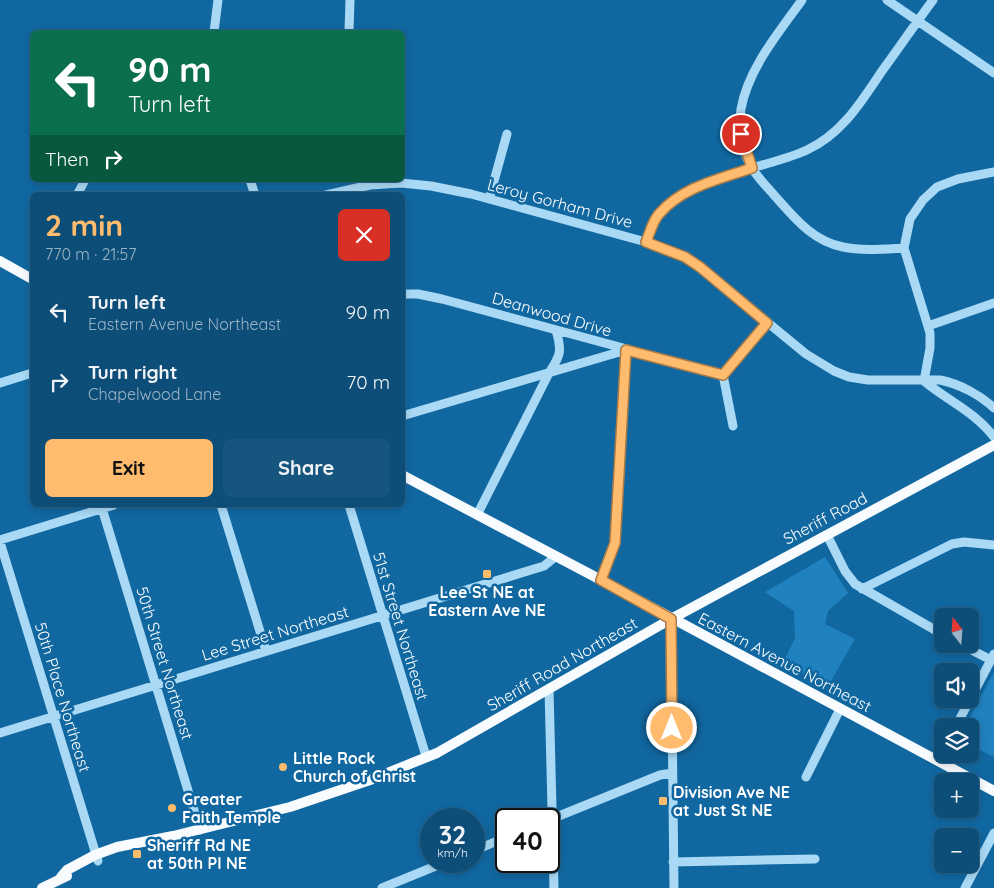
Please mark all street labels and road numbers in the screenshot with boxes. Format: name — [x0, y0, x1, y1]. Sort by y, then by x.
street label: Leroy Gorham Drive — [485, 174, 635, 232]
street label: Deanwood Drive — [490, 287, 614, 341]
street label: Sheriff Road — [780, 488, 870, 548]
street label: 51st Street Northeast — [369, 550, 433, 702]
street label: 50th Street Northeast — [132, 584, 198, 742]
street label: Lee Street Northeast — [199, 601, 351, 665]
street label: Eastern Avenue Northeast — [695, 608, 875, 716]
street label: Sheriff Road Northeast — [483, 613, 641, 715]
street label: 50th Place Northeast — [31, 620, 95, 774]

